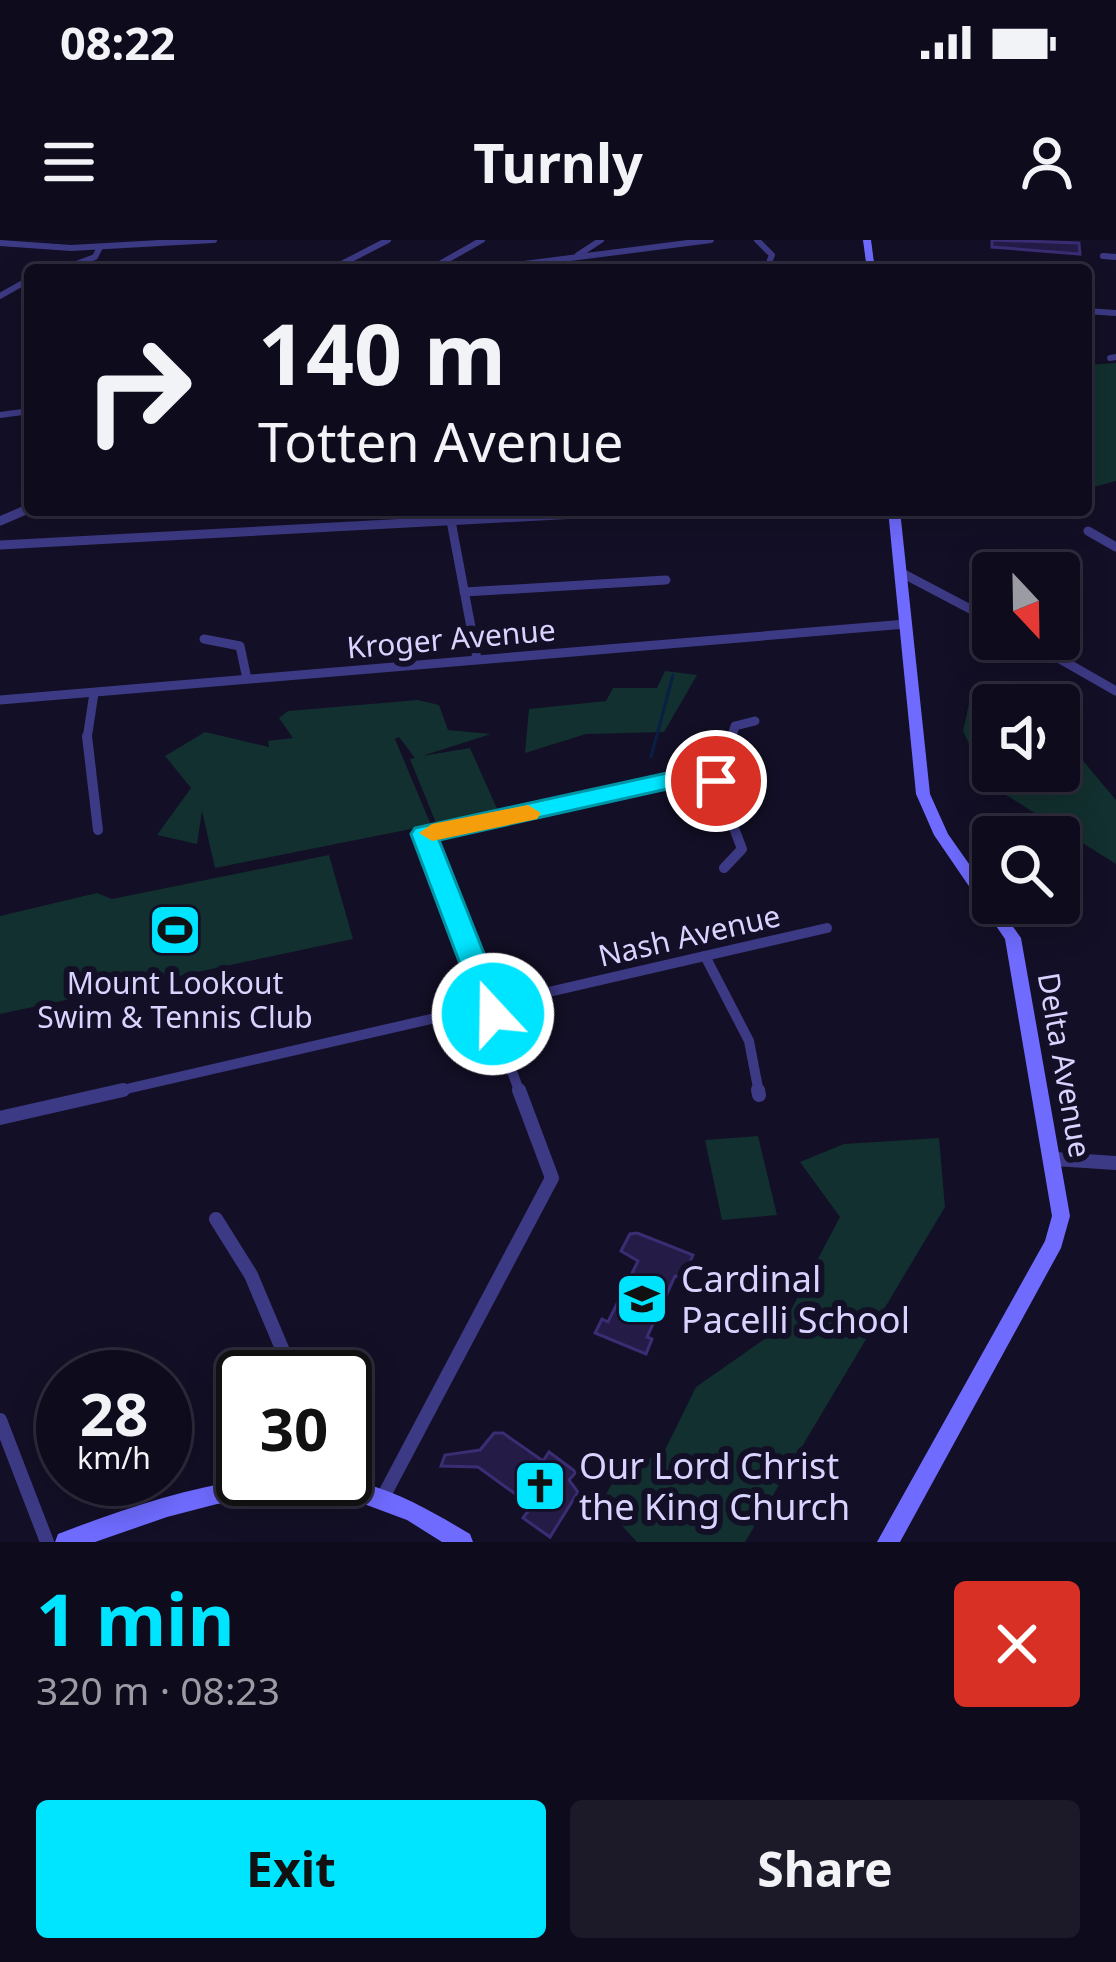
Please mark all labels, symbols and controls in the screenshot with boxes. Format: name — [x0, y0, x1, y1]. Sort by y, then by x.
text: 08:22 — [60, 12, 176, 73]
text: Turnly — [473, 125, 643, 199]
icon: menu — [36, 129, 102, 195]
icon: person — [1014, 129, 1080, 195]
text: 140 m — [258, 295, 506, 410]
icon: right — [60, 312, 216, 468]
text: Totten Avenue — [258, 404, 623, 478]
north arrow — [972, 552, 1080, 660]
map controls — [972, 552, 1080, 924]
street label: Kroger Avenue — [345, 608, 557, 668]
button: sound — [972, 684, 1080, 792]
pin — [665, 730, 767, 832]
icon: arrive — [683, 748, 749, 814]
button: search — [972, 816, 1080, 924]
street label: Nash Avenue — [594, 894, 784, 976]
sports icon: Mount Lookout Swim & Tennis Club — [147, 902, 203, 958]
position arrow — [430, 951, 556, 1077]
place label: Mount Lookout Swim & Tennis Club — [37, 962, 313, 1037]
street label: Delta Avenue — [1029, 969, 1101, 1161]
place label: Cardinal Pacelli School — [681, 1254, 910, 1344]
school or university icon: Cardinal Pacelli School — [614, 1271, 670, 1327]
speed limit sign: 30 — [216, 1350, 372, 1506]
text: 28 — [80, 1372, 148, 1454]
text: km/h — [77, 1437, 151, 1478]
place label: Our Lord Christ the King Church — [579, 1441, 850, 1531]
church icon: Our Lord Christ the King Church — [512, 1458, 568, 1514]
text: 1 min — [36, 1569, 234, 1667]
button: close — [954, 1581, 1080, 1707]
text: 320 m · 08:23 — [36, 1663, 280, 1716]
button: Exit — [36, 1800, 546, 1938]
button: Share — [570, 1800, 1080, 1938]

